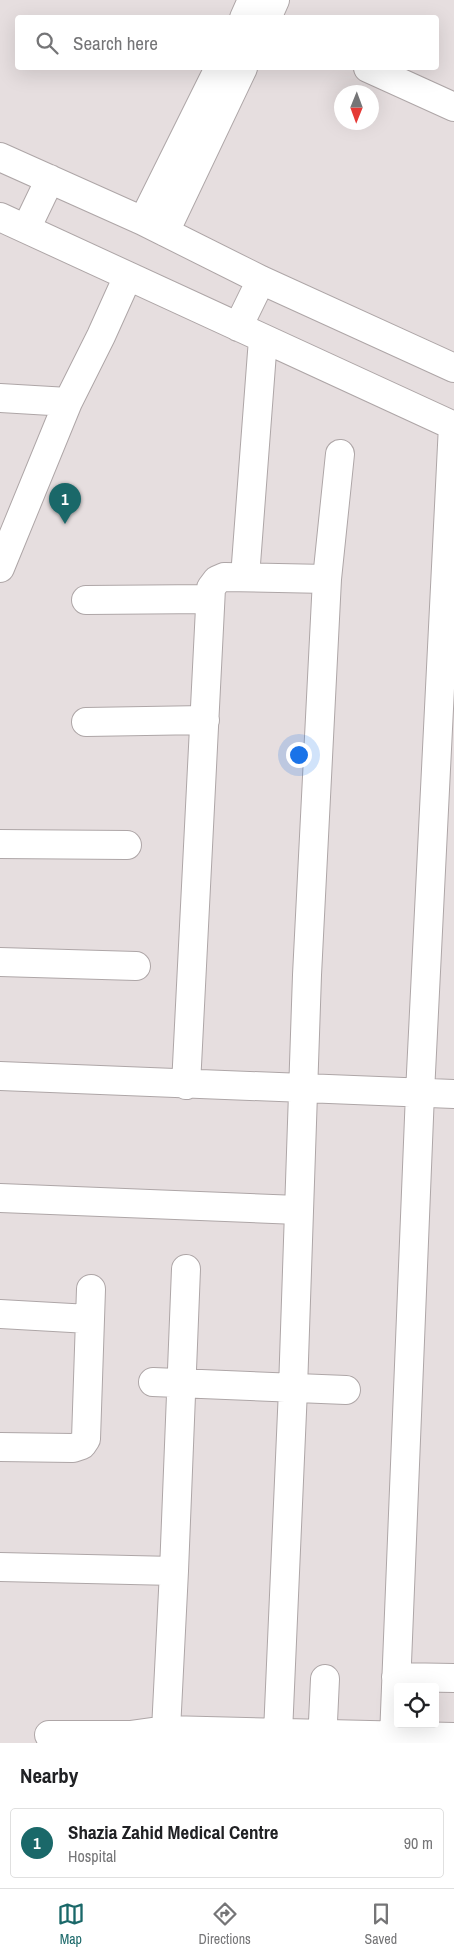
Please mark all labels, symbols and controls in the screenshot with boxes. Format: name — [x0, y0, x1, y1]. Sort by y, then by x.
search box — [15, 15, 439, 70]
icon: search — [33, 29, 61, 57]
text: Search here — [73, 30, 158, 56]
north arrow — [334, 85, 379, 130]
pin: 1 — [49, 483, 81, 524]
your location — [286, 742, 312, 768]
map controls — [394, 1683, 439, 1728]
button: locate — [394, 1683, 439, 1728]
text: Nearby — [20, 1761, 78, 1790]
text: Shazia Zahid Medical Centre — [68, 1819, 278, 1845]
text: 1 — [33, 1832, 41, 1854]
text: 90 m — [404, 1832, 433, 1854]
text: Hospital — [68, 1845, 116, 1867]
tab: Map — [57, 1900, 85, 1948]
tab: Directions — [199, 1900, 251, 1948]
tab: Saved — [365, 1900, 397, 1948]

